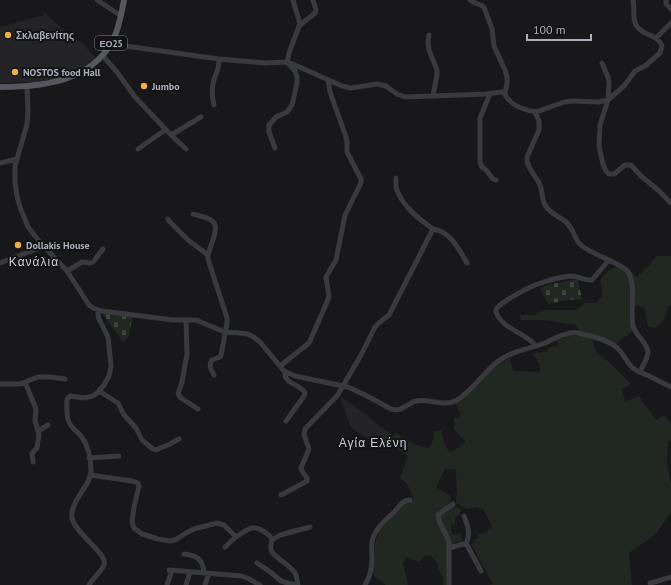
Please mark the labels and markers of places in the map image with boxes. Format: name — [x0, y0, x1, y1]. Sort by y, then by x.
place label: Σκλαβενίτης — [16, 29, 74, 42]
marker: Σκλαβενίτης — [3, 30, 13, 40]
place label: NOSTOS food Hall — [23, 66, 101, 79]
marker: NOSTOS food Hall — [10, 67, 20, 77]
place label: Jumbo — [151, 80, 180, 93]
marker: Jumbo — [139, 81, 149, 91]
place label: Dollakis House — [26, 239, 90, 252]
marker: Dollakis House — [13, 240, 23, 250]

